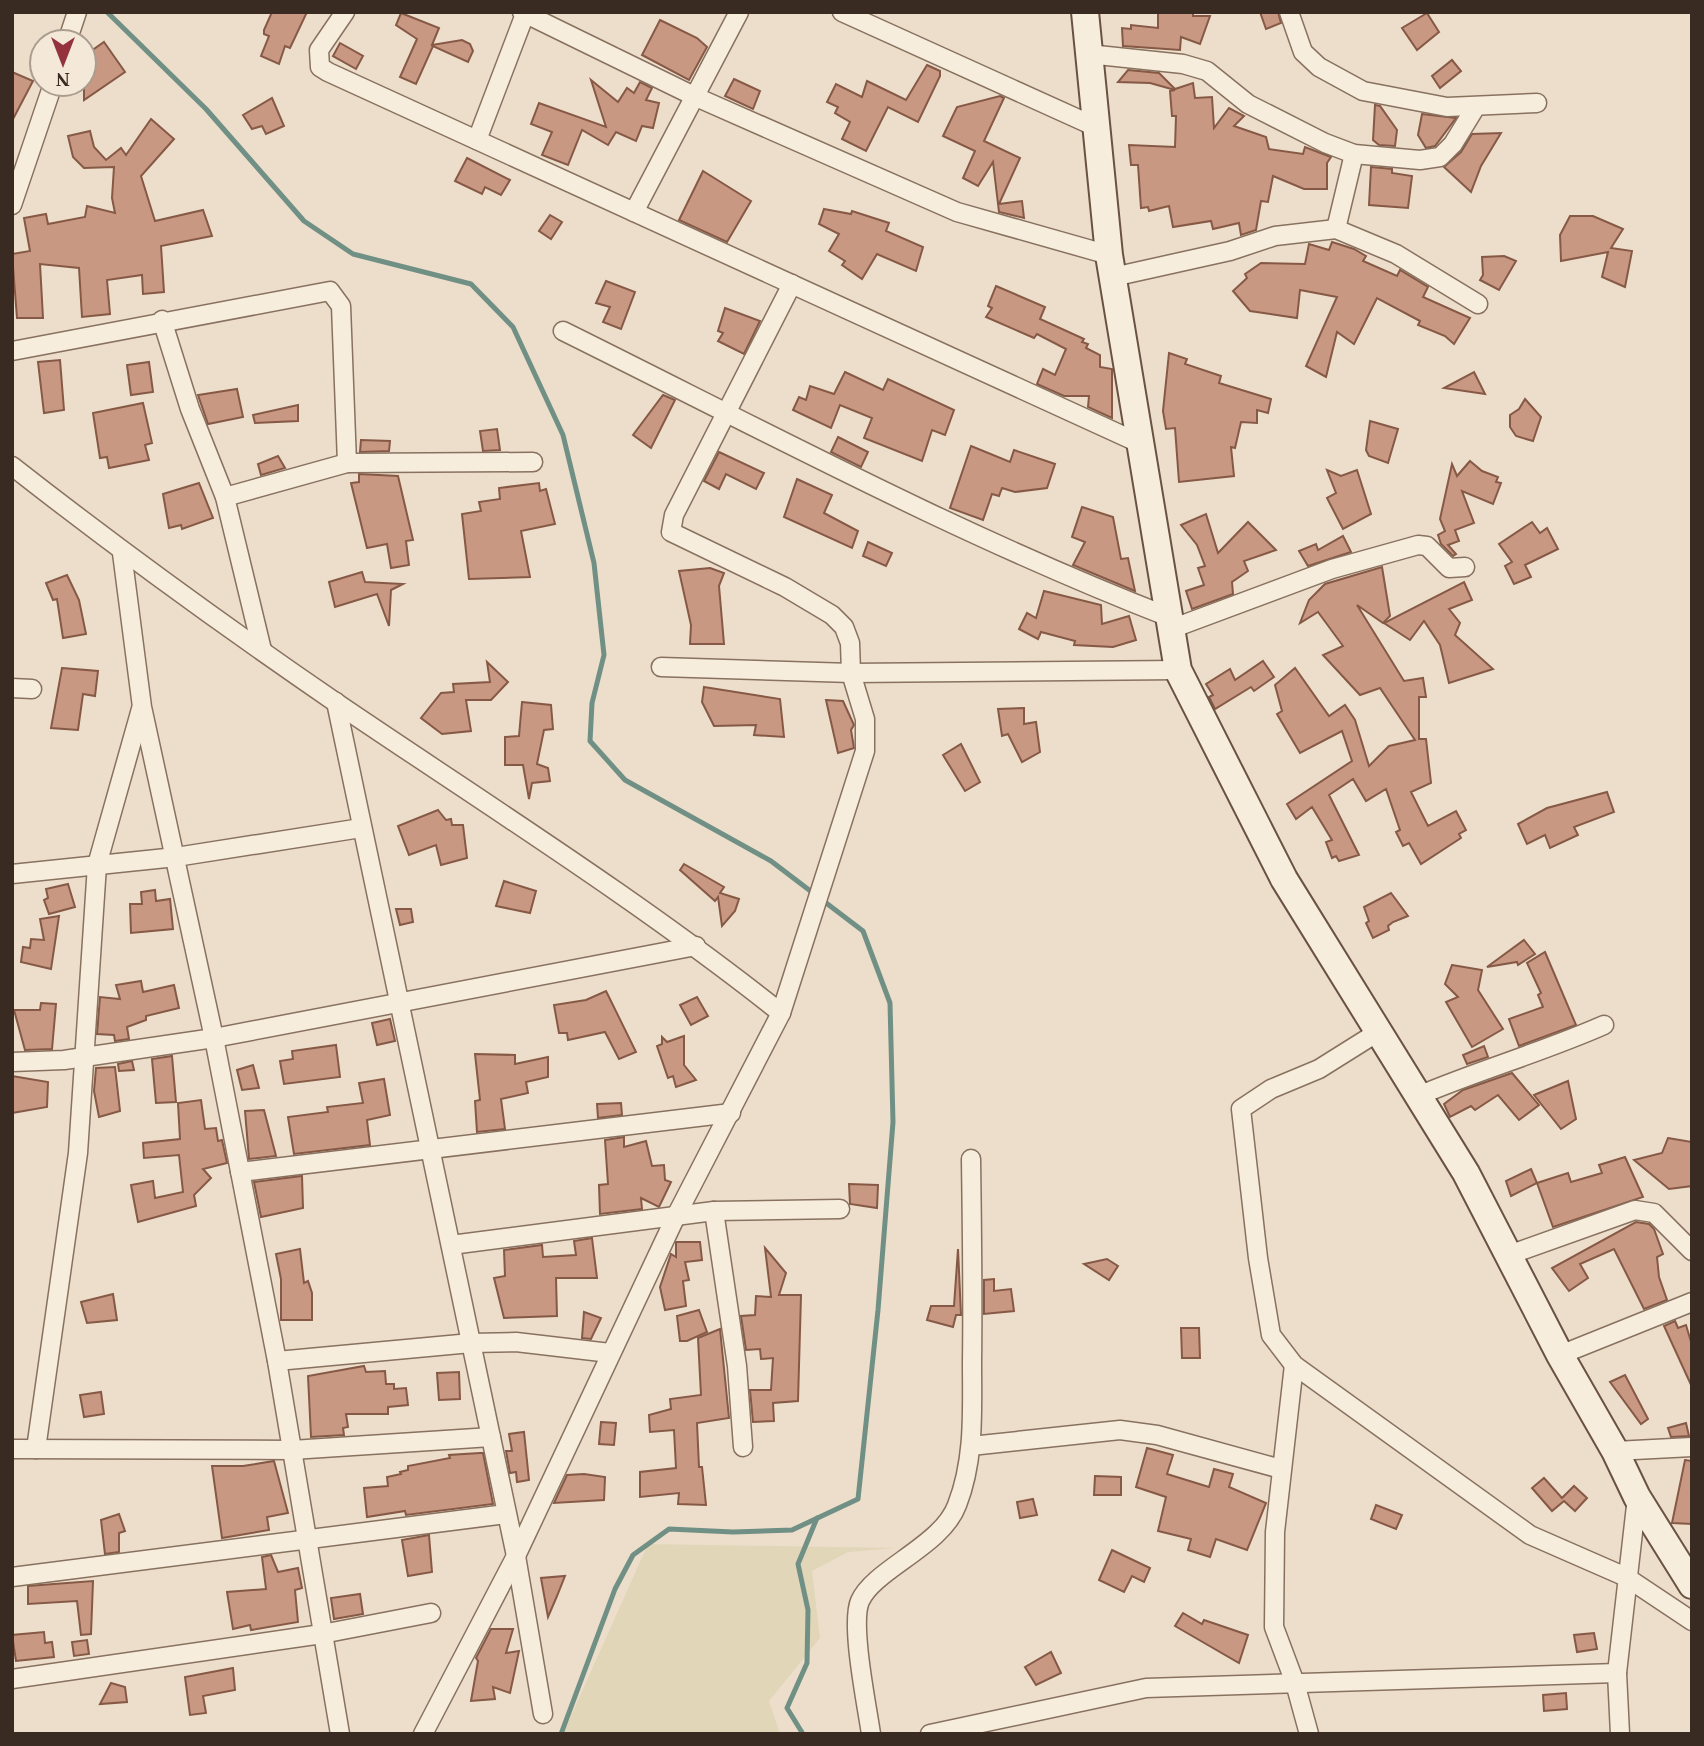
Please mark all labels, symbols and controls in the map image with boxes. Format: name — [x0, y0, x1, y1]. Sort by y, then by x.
north arrow — [28, 28, 98, 98]
text: N — [56, 69, 70, 90]

